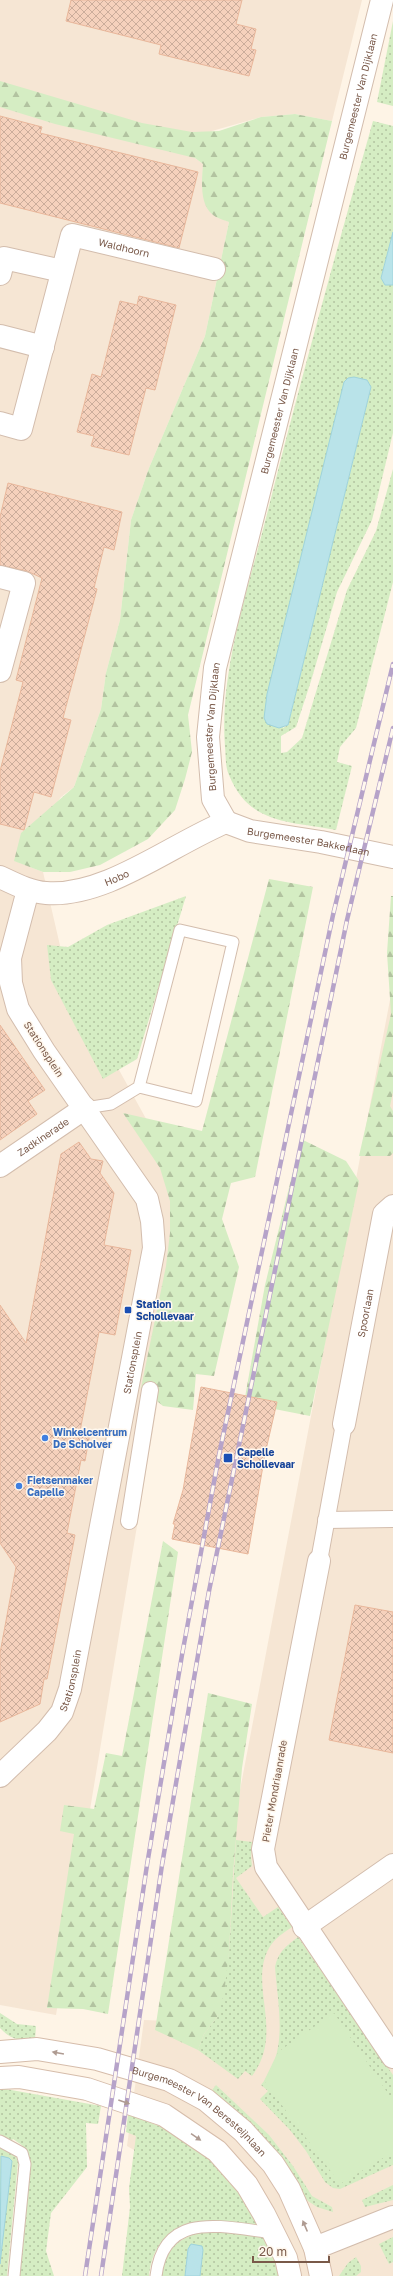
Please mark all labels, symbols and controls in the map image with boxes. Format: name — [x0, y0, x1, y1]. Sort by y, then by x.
street label: Burgemeester Van Dijklaan — [336, 32, 379, 161]
street label: Waldhoorn — [97, 236, 151, 259]
street label: Burgemeester Van Dijklaan — [258, 347, 301, 475]
street label: Burgemeester Van Dijklaan — [202, 661, 222, 792]
street label: Burgemeester Bakkerlaan — [246, 825, 371, 858]
street label: Hobo — [102, 867, 131, 888]
street label: Stationsplein — [22, 1019, 66, 1079]
street label: Zadkinerade — [15, 1115, 71, 1158]
street label: Spoorlaan — [355, 1288, 376, 1338]
place label: Station Schollevaar — [136, 1298, 194, 1322]
marker: Station Schollevaar — [123, 1305, 133, 1315]
street label: Stationsplein — [120, 1330, 144, 1395]
place label: Winkelcentrum De Scholver — [53, 1426, 127, 1450]
marker: Winkelcentrum De Scholver — [40, 1433, 50, 1443]
place label: Capelle Schollevaar — [237, 1446, 295, 1470]
marker: Capelle Schollevaar — [222, 1452, 234, 1464]
place label: Fietsenmaker Capelle — [27, 1474, 93, 1498]
marker: Fietsenmaker Capelle — [14, 1481, 24, 1491]
street label: Stationsplein — [57, 1648, 83, 1713]
street label: Pieter Mondriaanrade — [259, 1739, 289, 1843]
one-way arrow — [52, 2049, 64, 2055]
street label: Burgemeester Van Beresteijnlaan — [131, 2064, 269, 2159]
one-way arrow — [119, 2099, 131, 2105]
one-way arrow — [191, 2133, 201, 2141]
one-way arrow — [302, 2220, 308, 2231]
scale bar — [253, 2238, 329, 2264]
text: 20 m — [259, 2244, 287, 2259]

